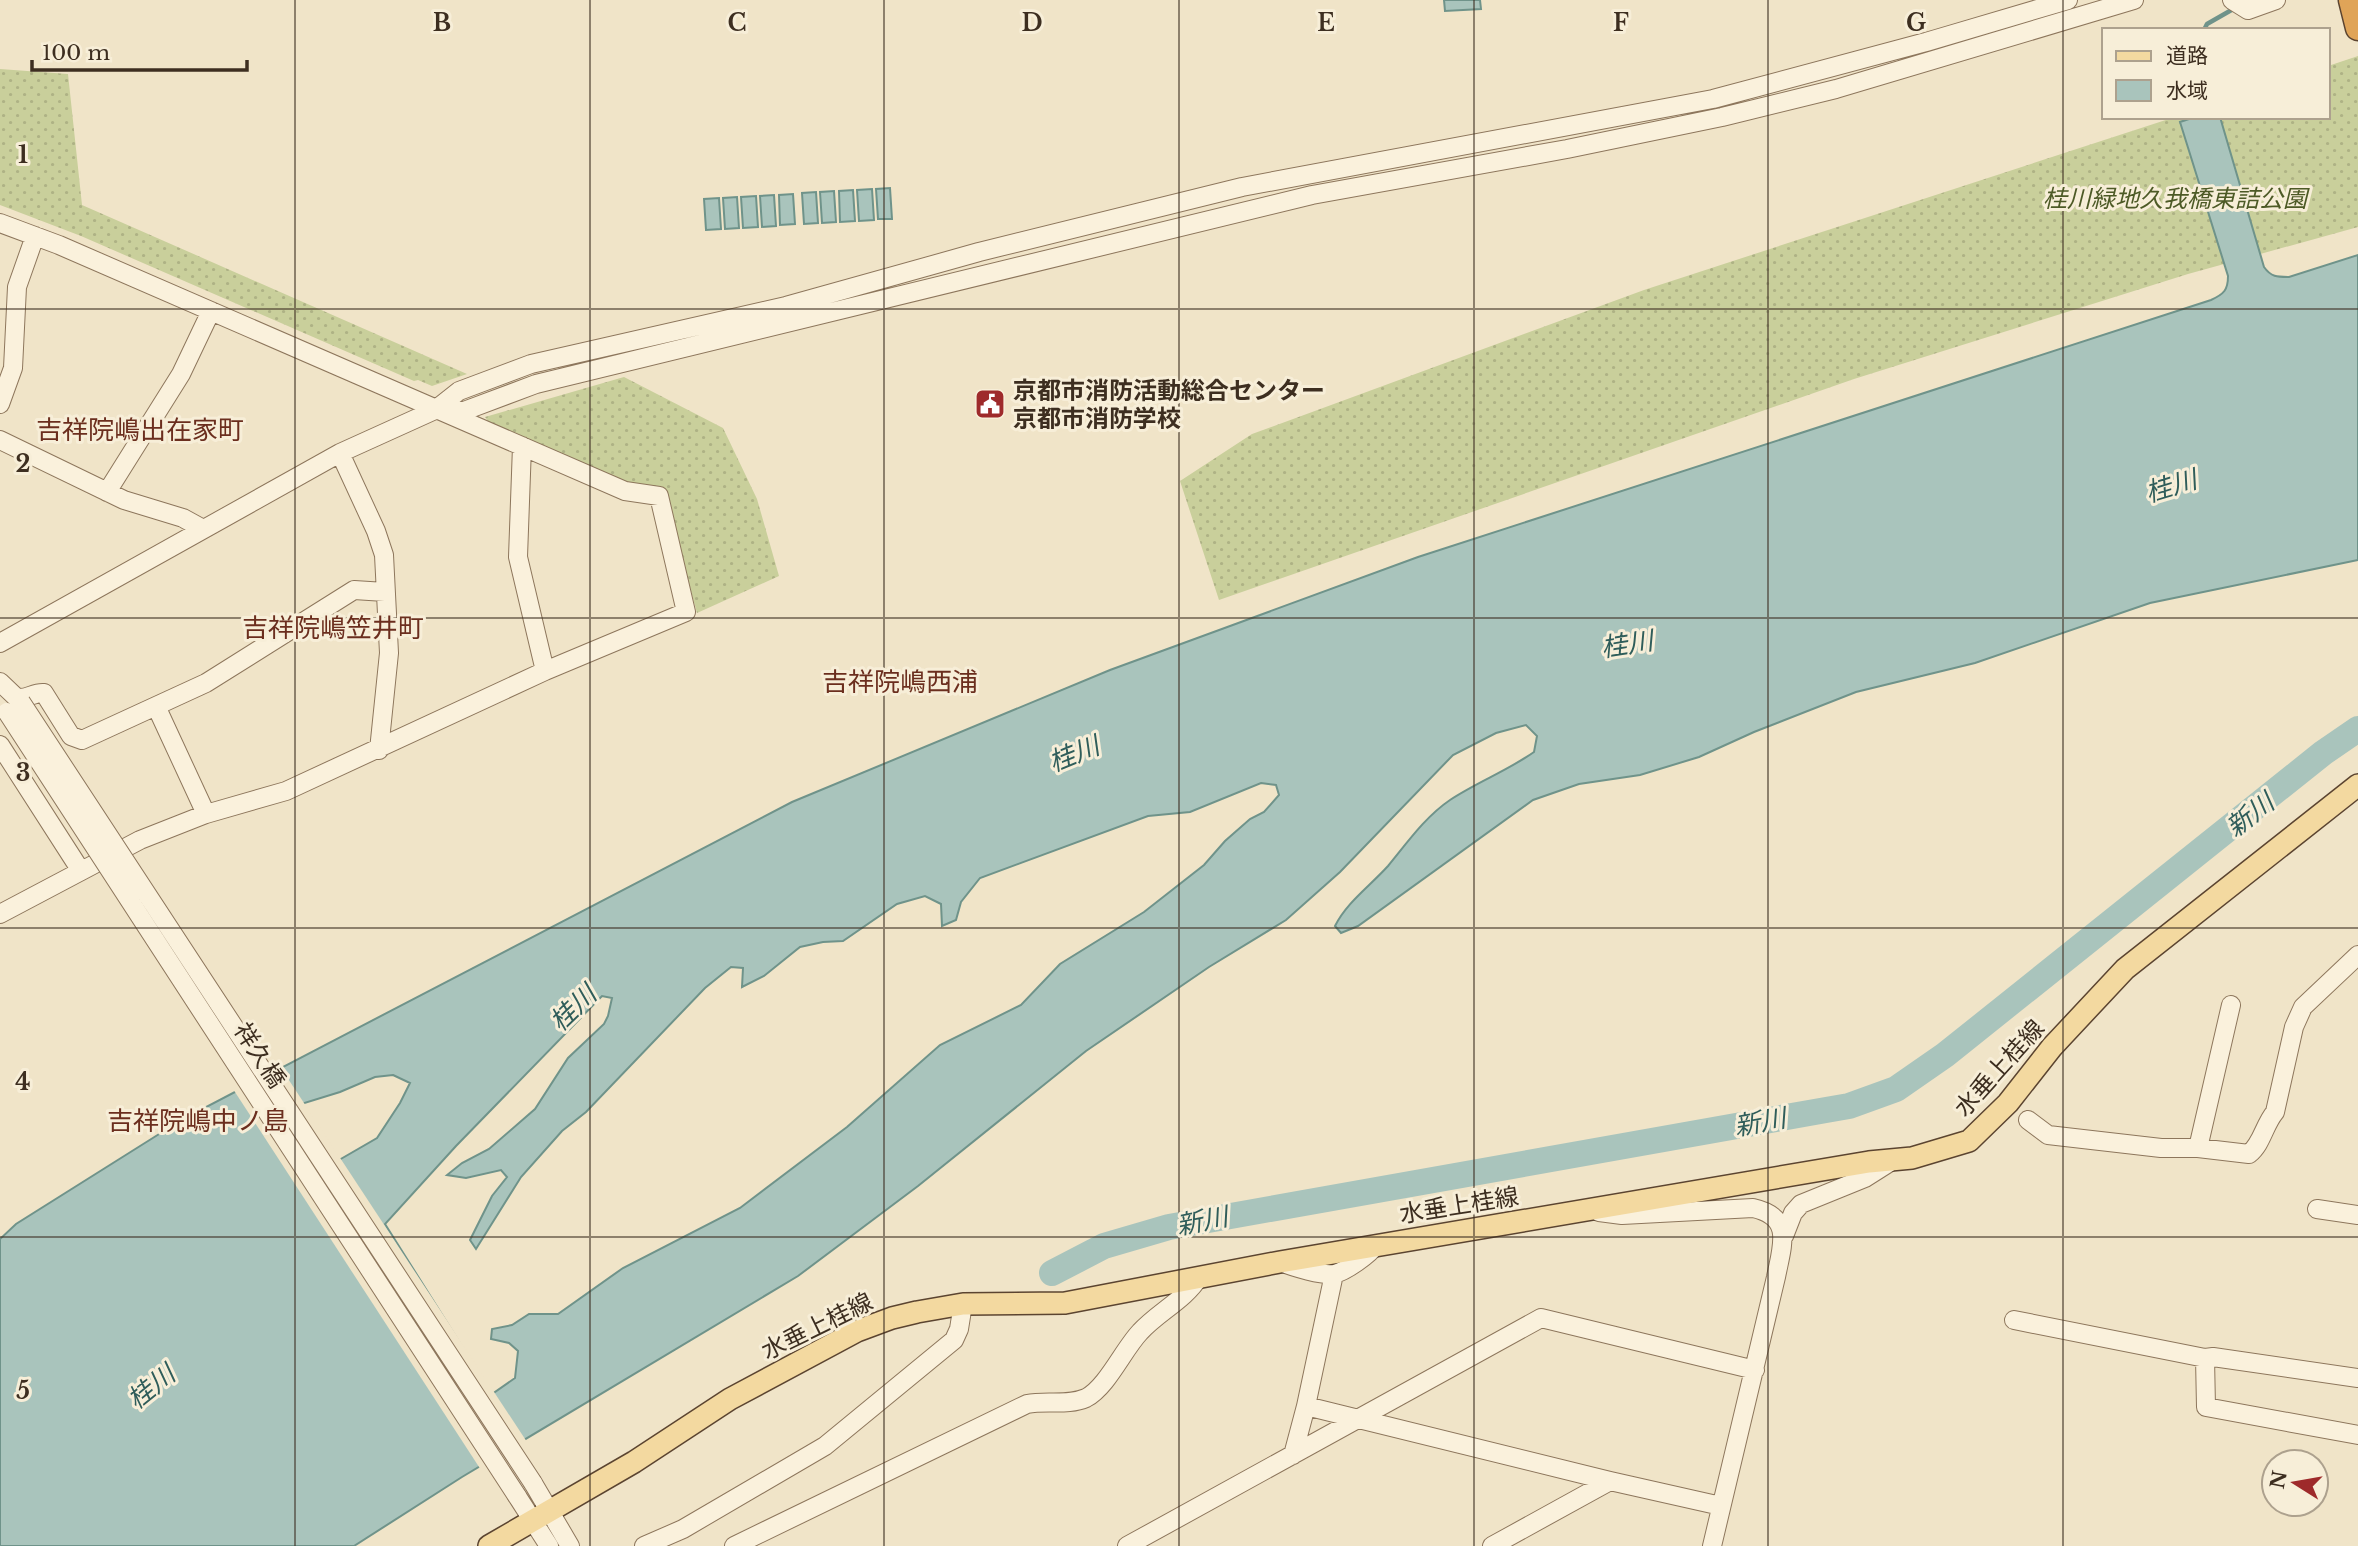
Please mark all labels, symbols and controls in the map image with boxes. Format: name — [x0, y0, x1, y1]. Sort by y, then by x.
text: B — [433, 9, 451, 37]
text: C — [728, 9, 746, 37]
text: D — [1021, 9, 1043, 37]
text: E — [1317, 9, 1335, 37]
text: F — [1613, 9, 1629, 37]
text: G — [1906, 9, 1926, 37]
scale bar — [32, 28, 247, 72]
legend — [2102, 28, 2330, 119]
text: 100 m — [42, 40, 110, 66]
text: 道路 — [2166, 43, 2208, 69]
text: 水域 — [2166, 78, 2208, 104]
text: 1 — [18, 141, 28, 169]
park label: 桂川緑地久我橋東詰公園 — [2043, 184, 2310, 213]
place label: 京都市消防活動総合センター 京都市消防学校 — [1013, 376, 1325, 433]
public building icon: 京都市消防活動総合センター 京都市消防学校 — [973, 387, 1007, 421]
district label: 吉祥院嶋出在家町 — [36, 414, 244, 446]
text: 2 — [16, 450, 30, 478]
water label: 桂川 — [2141, 462, 2203, 509]
district label: 吉祥院嶋笠井町 — [242, 612, 424, 644]
water label: 桂川 — [1599, 624, 1658, 664]
district label: 吉祥院嶋西浦 — [822, 666, 978, 698]
water label: 桂川 — [1044, 728, 1107, 779]
text: 3 — [16, 759, 30, 787]
water label: 新川 — [2220, 785, 2283, 844]
water label: 桂川 — [543, 976, 605, 1038]
street label: 水垂上桂線 — [1948, 1014, 2050, 1122]
street label: 祥久橋 — [228, 1017, 292, 1093]
text: 4 — [15, 1068, 31, 1096]
water label: 新川 — [1732, 1101, 1791, 1142]
district label: 吉祥院嶋中ノ島 — [107, 1105, 289, 1137]
street label: 水垂上桂線 — [1397, 1181, 1521, 1229]
water label: 新川 — [1173, 1200, 1234, 1242]
street label: 水垂上桂線 — [757, 1287, 877, 1365]
water label: 桂川 — [121, 1356, 184, 1416]
text: 5 — [16, 1377, 30, 1405]
north arrow — [2260, 1448, 2330, 1518]
text: N — [2266, 1469, 2292, 1491]

